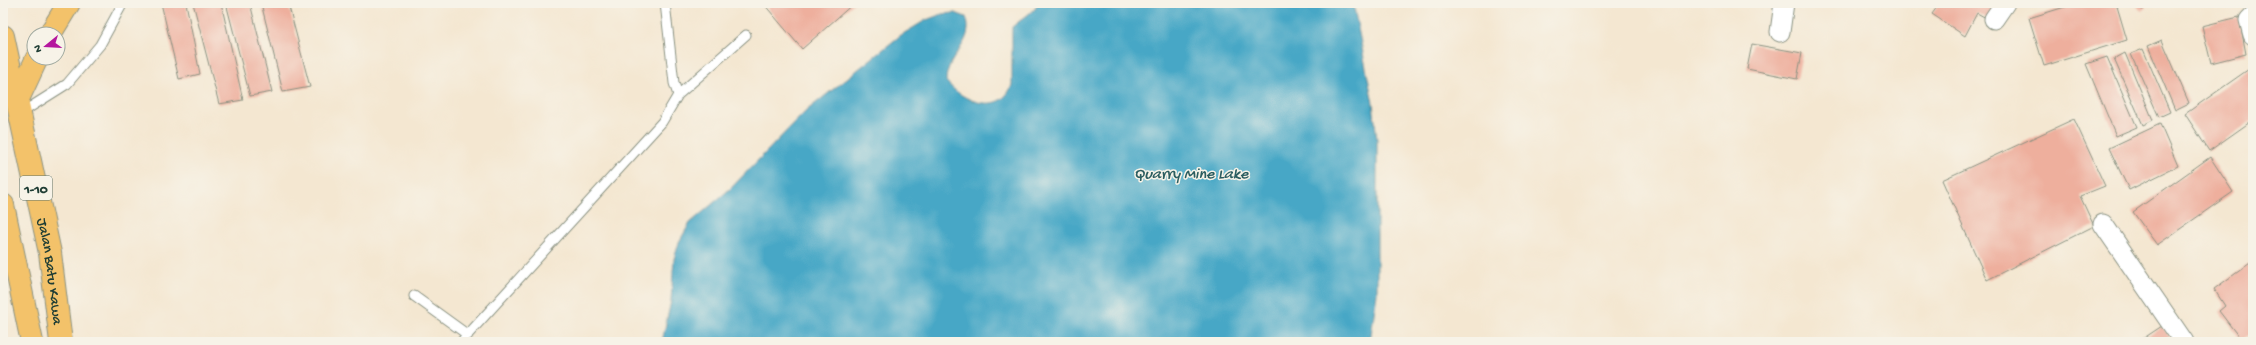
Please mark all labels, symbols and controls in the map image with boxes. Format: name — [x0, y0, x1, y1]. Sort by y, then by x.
north arrow — [26, 26, 66, 66]
text: N — [32, 43, 45, 54]
water label: Quarry Mine Lake — [1134, 166, 1249, 185]
road number: 1-10 — [20, 176, 52, 200]
street label: Jalan Batu Kawa — [32, 216, 66, 326]

